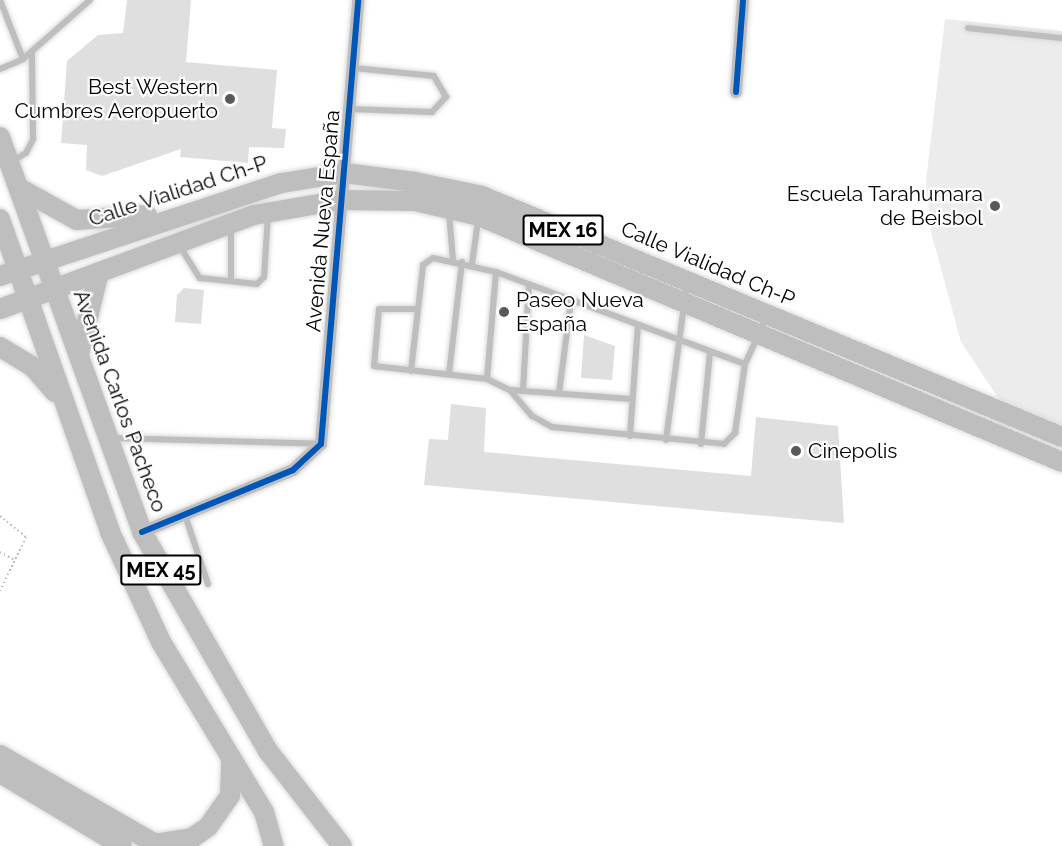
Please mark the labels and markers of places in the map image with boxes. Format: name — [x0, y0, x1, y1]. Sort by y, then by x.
place label: Best Western Cumbres Aeropuerto — [14, 74, 218, 124]
marker: Best Western Cumbres Aeropuerto — [223, 92, 237, 106]
place label: Escuela Tarahumara de Beisbol — [786, 181, 983, 231]
marker: Escuela Tarahumara de Beisbol — [988, 199, 1002, 213]
place label: Paseo Nueva España — [516, 287, 644, 337]
marker: Paseo Nueva España — [497, 305, 511, 319]
place label: Cinepolis — [808, 438, 897, 464]
marker: Cinepolis — [789, 444, 803, 458]

